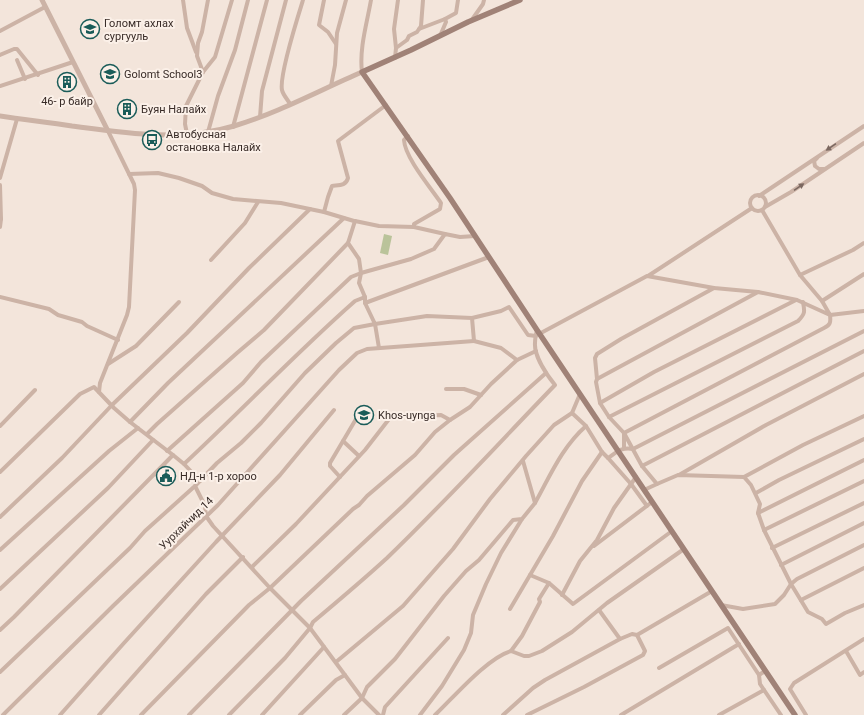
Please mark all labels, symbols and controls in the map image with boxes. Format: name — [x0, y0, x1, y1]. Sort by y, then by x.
place label: Голомт ахлах сургууль — [104, 17, 174, 43]
school or university icon: Голомт ахлах сургууль — [79, 18, 101, 40]
school or university icon: Golomt School3 — [99, 63, 121, 85]
place label: Golomt School3 — [124, 68, 202, 81]
building icon: 46- р байр — [56, 71, 78, 93]
place label: 46- р байр — [41, 95, 93, 108]
building icon: Буян Налайх — [116, 98, 138, 120]
place label: Буян Налайх — [141, 103, 207, 116]
place label: Автобусная остановка Налайх — [166, 128, 261, 154]
bus stop icon: Автобусная остановка Налайх — [141, 129, 163, 151]
one-way arrow — [826, 143, 837, 151]
one-way arrow — [793, 183, 804, 191]
school or university icon: Khos-uynga — [353, 404, 375, 426]
place label: Khos-uynga — [378, 409, 435, 422]
public building icon: НД-н 1-р хороо — [155, 465, 177, 487]
place label: НД-н 1-р хороо — [180, 470, 257, 483]
street label: Уурхайчид 14 — [157, 494, 216, 552]

